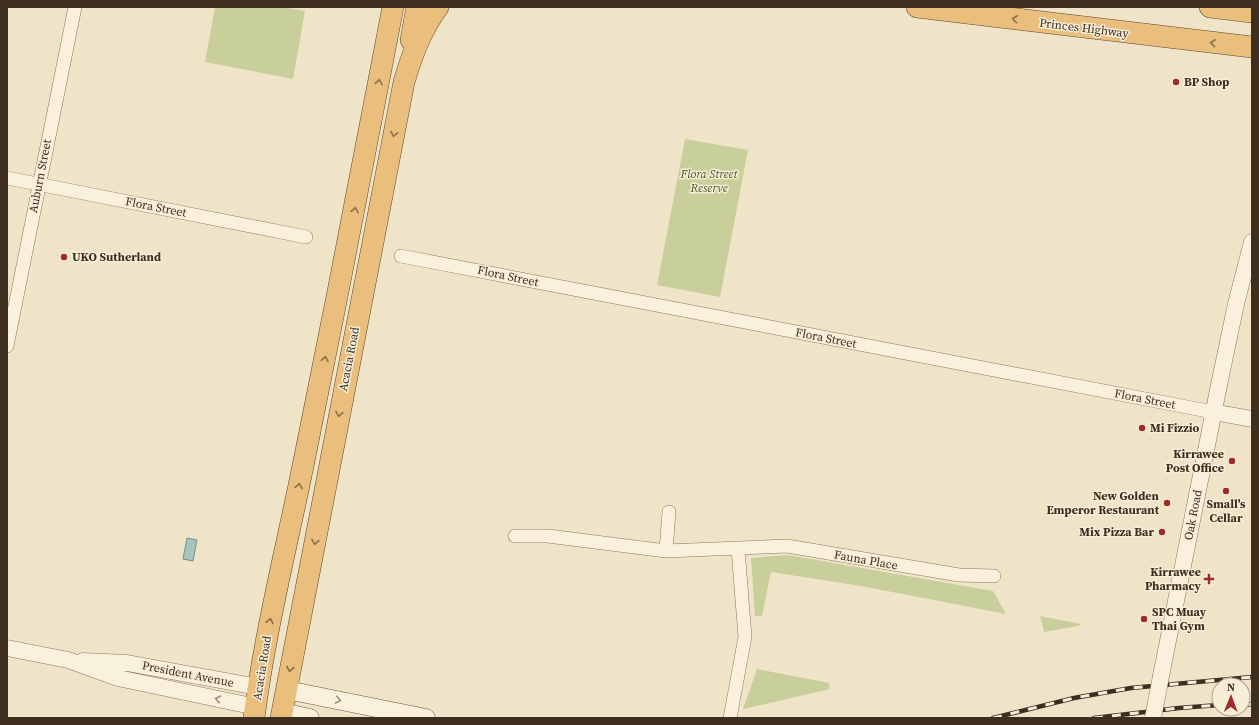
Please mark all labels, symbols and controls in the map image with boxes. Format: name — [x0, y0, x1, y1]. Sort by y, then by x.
one-way arrow — [1012, 15, 1018, 24]
street label: Princes Highway — [1038, 15, 1130, 42]
one-way arrow — [1210, 38, 1216, 47]
place label: BP Shop — [1184, 74, 1229, 90]
marker: BP Shop — [1171, 77, 1181, 87]
one-way arrow — [374, 79, 383, 85]
one-way arrow — [390, 131, 398, 137]
street label: Auburn Street — [25, 138, 55, 214]
park label: Flora Street Reserve — [680, 166, 738, 196]
street label: Flora Street — [124, 193, 188, 221]
one-way arrow — [350, 206, 358, 213]
place label: UKO Sutherland — [72, 249, 161, 265]
marker: UKO Sutherland — [59, 252, 69, 262]
street label: Flora Street — [476, 262, 540, 290]
street label: Flora Street — [794, 324, 858, 352]
street label: Acacia Road — [335, 325, 363, 393]
one-way arrow — [320, 356, 328, 362]
street label: Flora Street — [1113, 385, 1177, 413]
one-way arrow — [335, 411, 344, 417]
place label: Mi Fizzio — [1150, 420, 1199, 436]
marker: Mi Fizzio — [1137, 423, 1147, 433]
place label: Kirrawee Post Office — [1166, 446, 1224, 476]
marker: Kirrawee Post Office — [1227, 456, 1237, 466]
one-way arrow — [294, 483, 303, 490]
marker: Small's Cellar — [1221, 486, 1231, 496]
place label: New Golden Emperor Restaurant — [1046, 488, 1160, 518]
street label: Oak Road — [1180, 488, 1206, 542]
place label: Small's Cellar — [1207, 496, 1246, 526]
marker: New Golden Emperor Restaurant — [1162, 498, 1172, 508]
place label: Mix Pizza Bar — [1079, 524, 1154, 540]
marker: Mix Pizza Bar — [1157, 527, 1167, 537]
one-way arrow — [311, 539, 319, 545]
street label: Fauna Place — [833, 547, 899, 573]
place label: Kirrawee Pharmacy — [1145, 564, 1202, 594]
marker: Kirrawee Pharmacy — [1204, 574, 1214, 584]
place label: SPC Muay Thai Gym — [1152, 604, 1207, 634]
marker: SPC Muay Thai Gym — [1139, 614, 1149, 624]
one-way arrow — [265, 618, 273, 624]
street label: Acacia Road — [249, 634, 275, 701]
street label: President Avenue — [141, 657, 235, 691]
one-way arrow — [286, 666, 295, 673]
north arrow — [1211, 677, 1251, 717]
text: N — [1227, 680, 1235, 695]
one-way arrow — [214, 695, 221, 703]
one-way arrow — [335, 695, 342, 704]

